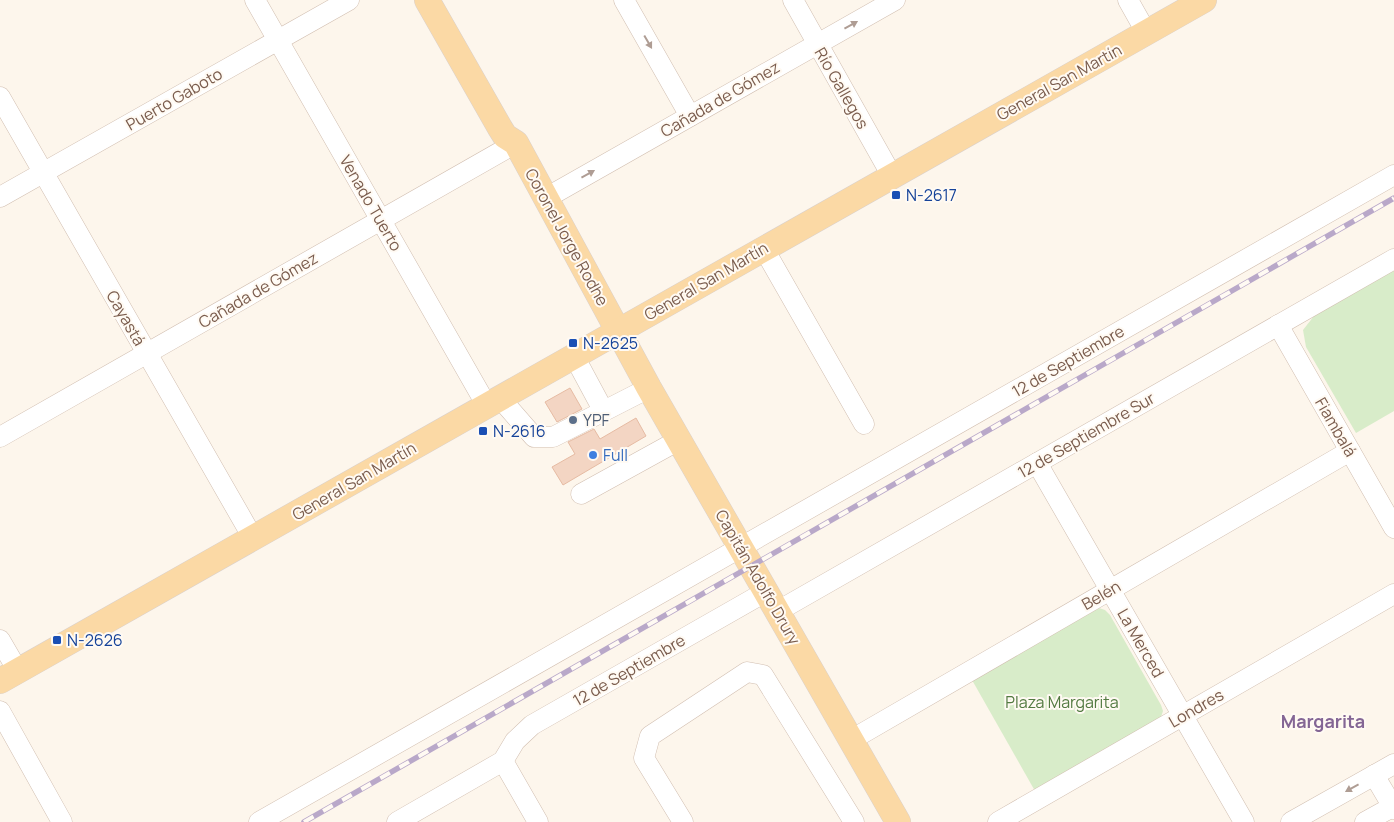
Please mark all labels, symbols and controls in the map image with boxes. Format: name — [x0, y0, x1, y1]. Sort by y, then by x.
one-way arrow — [845, 20, 858, 29]
one-way arrow — [644, 36, 653, 49]
street label: General San Martín — [993, 39, 1125, 125]
street label: Río Gallegos — [810, 43, 874, 133]
street label: Cañada de Gómez — [656, 56, 784, 142]
street label: Puerto Gaboto — [122, 63, 226, 135]
street label: Venado Tuerto — [335, 151, 407, 255]
street label: Coronel Jorge Rodhe — [520, 164, 614, 310]
one-way arrow — [582, 169, 595, 178]
place label: N-2617 — [906, 184, 957, 206]
marker: N-2617 — [890, 189, 902, 201]
street label: General San Martín — [640, 237, 772, 325]
street label: Cañada de Gómez — [194, 247, 322, 333]
street label: Cayastá — [101, 286, 151, 350]
street label: 12 de Septiembre — [1008, 320, 1128, 402]
place label: N-2625 — [583, 332, 638, 354]
marker: N-2625 — [567, 337, 579, 349]
street label: 12 de Septiembre Sur — [1014, 387, 1159, 483]
street label: Fiambalá — [1310, 393, 1362, 461]
place label: YPF — [583, 409, 610, 431]
marker: YPF — [567, 414, 579, 426]
place label: N-2616 — [493, 420, 546, 442]
marker: N-2616 — [477, 425, 489, 437]
street label: General San Martín — [288, 437, 420, 525]
place label: Full — [603, 444, 628, 466]
marker: Full — [587, 449, 599, 461]
street label: Capitán Adolfo Drury — [710, 505, 806, 649]
street label: Belén — [1078, 575, 1124, 615]
street label: La Merced — [1112, 605, 1170, 681]
place label: N-2626 — [67, 629, 123, 651]
street label: 12 de Septiembre — [569, 629, 689, 711]
marker: N-2626 — [51, 634, 63, 646]
street label: Londres — [1165, 683, 1227, 733]
park label: Plaza Margarita — [1005, 691, 1119, 713]
district label: Margarita — [1281, 709, 1365, 733]
one-way arrow — [1345, 783, 1358, 792]

